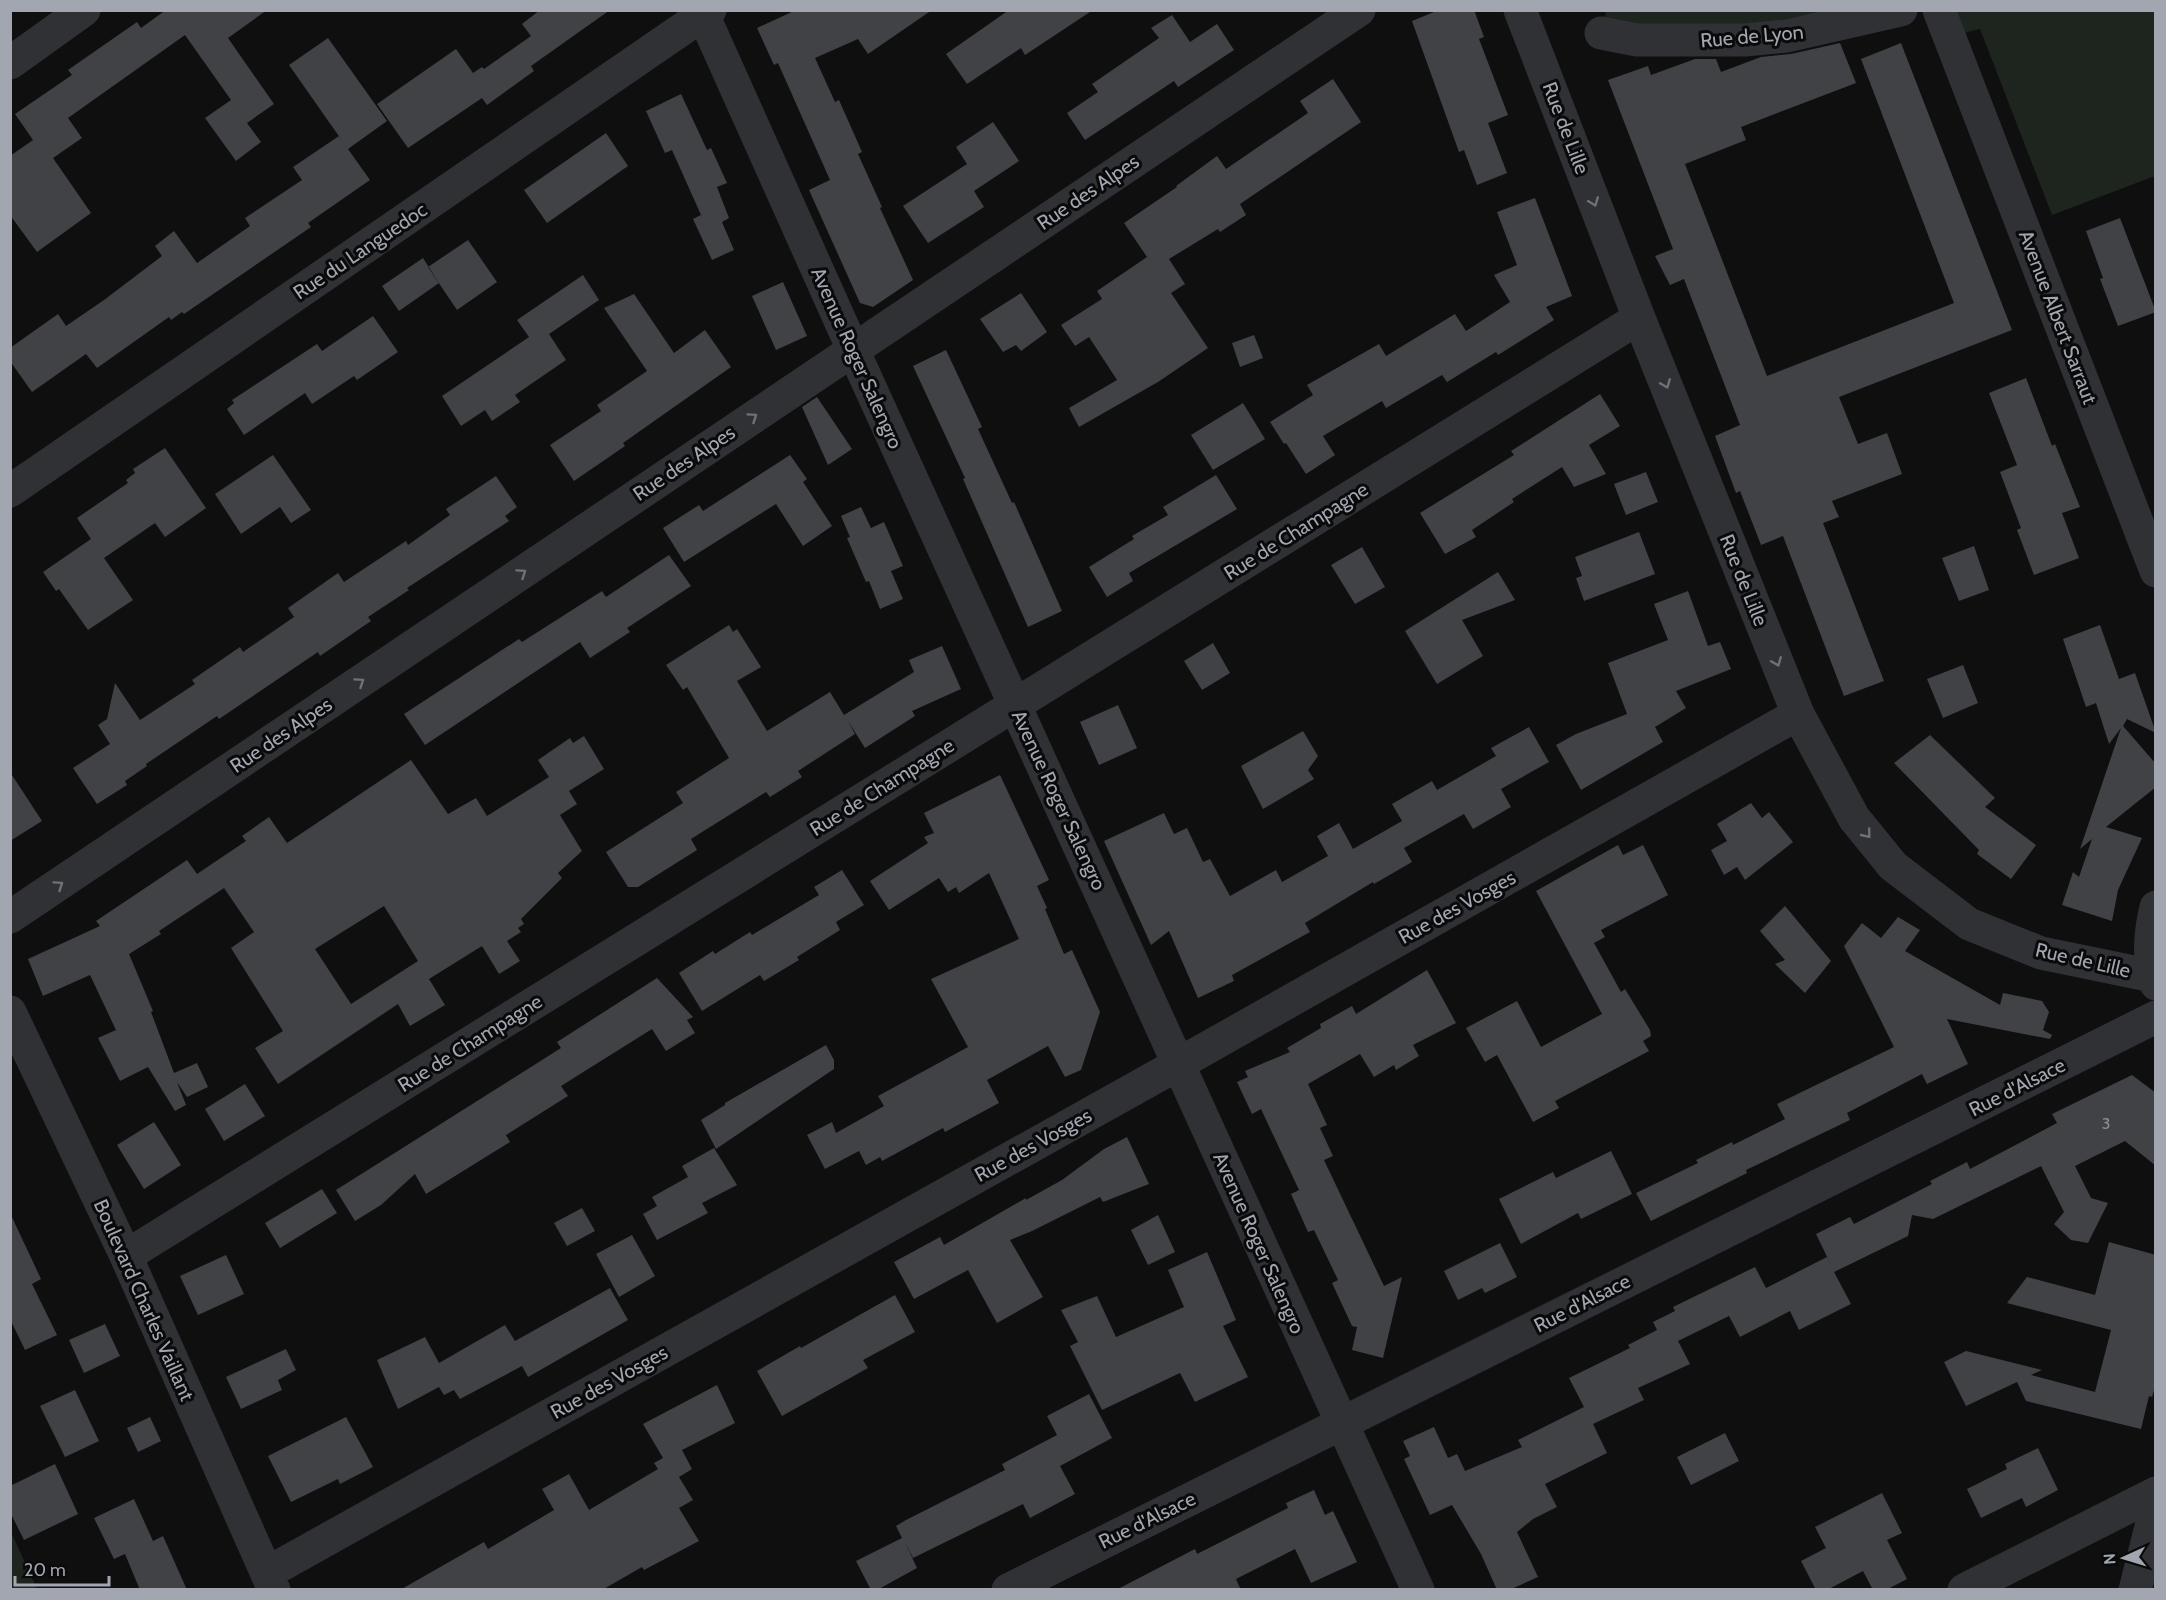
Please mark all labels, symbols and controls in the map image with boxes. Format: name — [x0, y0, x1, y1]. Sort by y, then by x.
street label: Rue de Lyon — [1699, 20, 1805, 52]
street label: Rue de Lille — [1537, 79, 1595, 177]
street label: Rue des Alpes — [1032, 149, 1144, 235]
one-way arrow — [1587, 196, 1600, 207]
street label: Rue du Languedoc — [289, 197, 431, 305]
street label: Avenue Albert Sarraut — [2014, 227, 2102, 408]
street label: Avenue Roger Salengro — [806, 264, 908, 452]
one-way arrow — [1659, 377, 1671, 388]
one-way arrow — [746, 413, 757, 424]
street label: Rue des Alpes — [628, 420, 740, 506]
street label: Rue de Champagne — [1220, 477, 1372, 585]
street label: Rue de Lille — [1715, 531, 1773, 629]
one-way arrow — [515, 569, 526, 580]
one-way arrow — [1770, 656, 1782, 667]
one-way arrow — [353, 678, 364, 689]
street label: Rue des Alpes — [225, 692, 337, 778]
street label: Avenue Roger Salengro — [1007, 706, 1111, 894]
street label: Rue de Champagne — [806, 733, 958, 841]
one-way arrow — [1860, 828, 1871, 839]
street label: Rue des Vosges — [1394, 865, 1520, 949]
one-way arrow — [53, 880, 63, 892]
street label: Rue de Lille — [2033, 937, 2133, 983]
street label: Rue de Champagne — [394, 989, 546, 1097]
street label: Rue d'Alsace — [1965, 1053, 2069, 1121]
street label: Rue des Vosges — [970, 1103, 1096, 1187]
house number: 3 — [2102, 1114, 2110, 1133]
street label: Avenue Roger Salengro — [1208, 1149, 1310, 1337]
street label: Boulevard Charles Vaillant — [89, 1196, 199, 1405]
street label: Rue d'Alsace — [1530, 1269, 1634, 1337]
street label: Rue des Vosges — [546, 1340, 672, 1424]
street label: Rue d'Alsace — [1095, 1486, 1199, 1554]
north arrow — [2094, 1528, 2154, 1588]
scale bar — [15, 1549, 110, 1587]
text: N — [2100, 1553, 2119, 1565]
text: 20 m — [24, 1559, 66, 1581]

